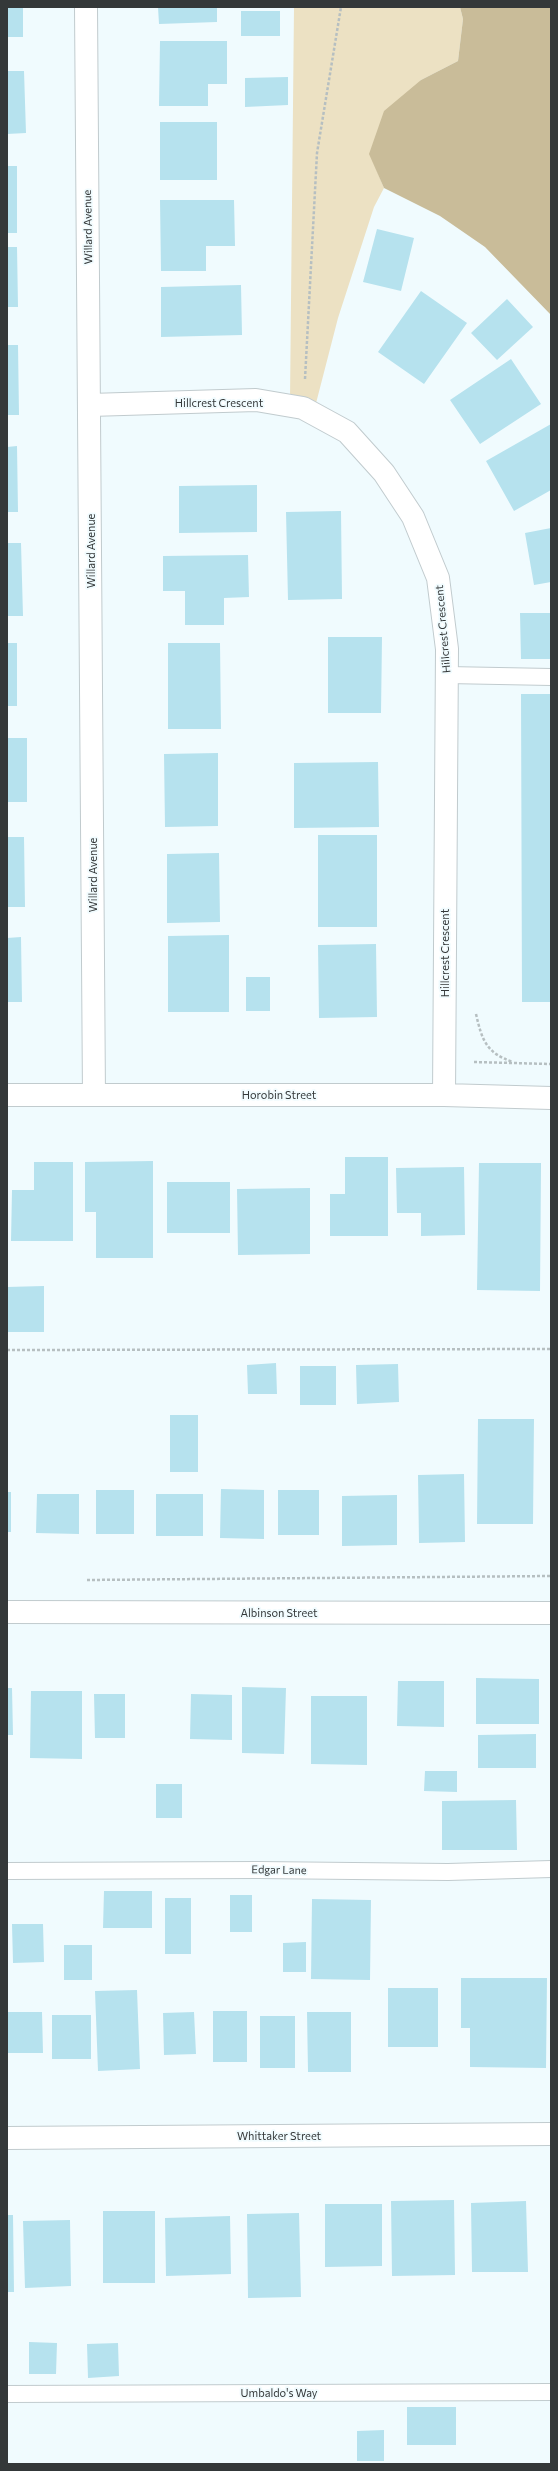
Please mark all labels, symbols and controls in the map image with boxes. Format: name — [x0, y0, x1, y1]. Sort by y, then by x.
street label: Willard Avenue — [81, 190, 95, 264]
street label: Hillcrest Crescent — [175, 396, 263, 410]
street label: Willard Avenue — [84, 514, 98, 588]
street label: Hillcrest Crescent — [433, 584, 453, 674]
street label: Willard Avenue — [86, 838, 100, 912]
street label: Hillcrest Crescent — [438, 909, 452, 997]
street label: Horobin Street — [242, 1088, 316, 1102]
street label: Albinson Street — [240, 1606, 318, 1620]
street label: Edgar Lane — [251, 1863, 307, 1877]
street label: Whittaker Street — [237, 2129, 321, 2143]
street label: Umbaldo's Way — [241, 2386, 317, 2400]

